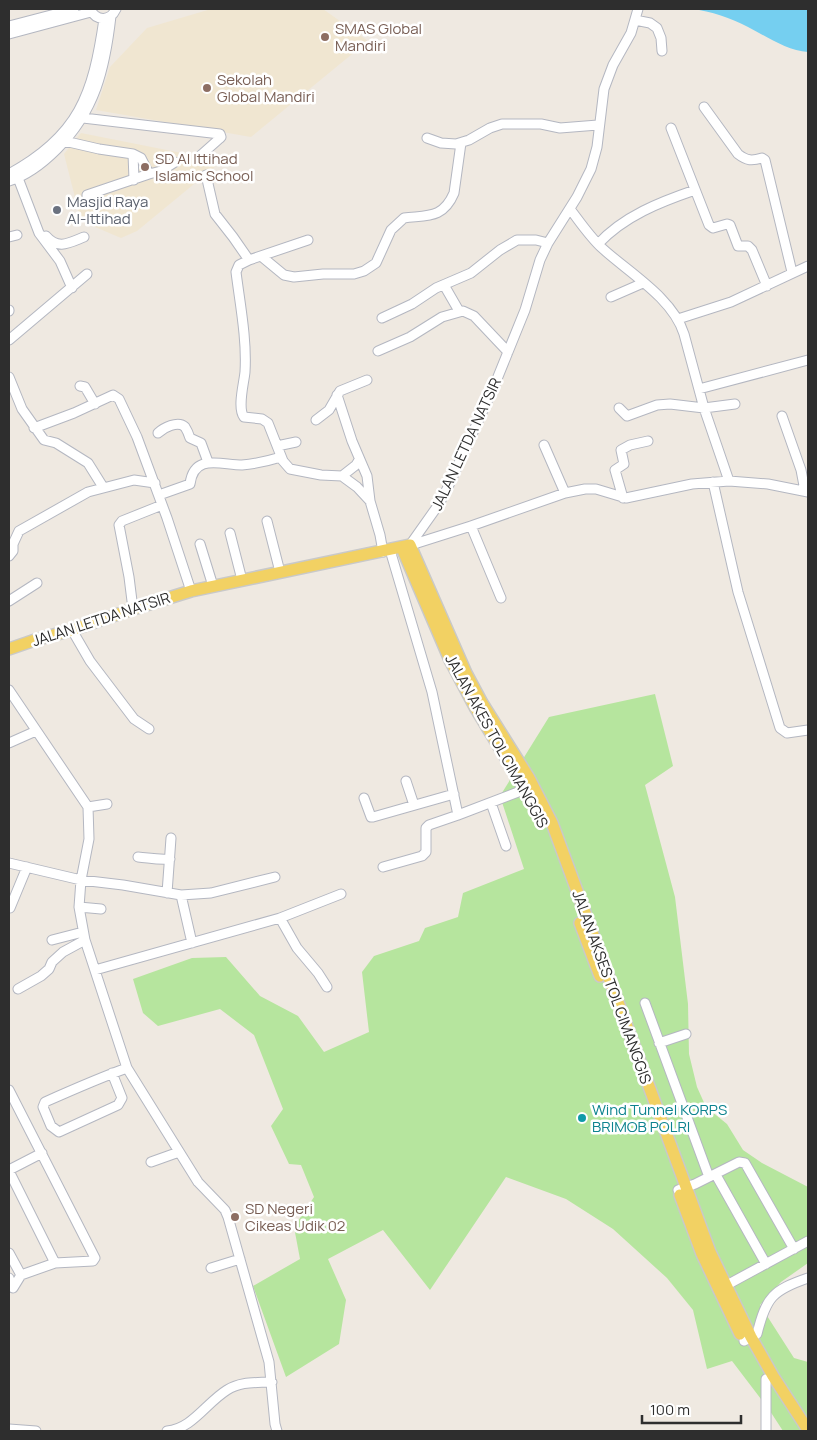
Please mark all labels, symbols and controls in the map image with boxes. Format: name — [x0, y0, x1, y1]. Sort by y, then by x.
place label: SMAS Global Mandiri — [335, 18, 422, 56]
marker: SMAS Global Mandiri — [319, 31, 331, 43]
place label: Sekolah Global Mandiri — [217, 69, 315, 107]
marker: Sekolah Global Mandiri — [201, 82, 213, 94]
place label: SD Al Ittihad Islamic School — [155, 148, 253, 186]
marker: SD Al Ittihad Islamic School — [139, 161, 151, 173]
place label: Masjid Raya Al-Ittihad — [67, 191, 148, 229]
marker: Masjid Raya Al-Ittihad — [51, 204, 63, 216]
street label: JALAN LETDA NATSIR — [426, 374, 506, 514]
street label: JALAN LETDA NATSIR — [29, 587, 173, 651]
street label: JALAN AKES TOL CIMANGGIS — [440, 650, 554, 832]
street label: JALAN AKSES TOL CIMANGGIS — [567, 887, 657, 1087]
place label: Wind Tunnel KORPS BRIMOB POLRI — [592, 1099, 727, 1137]
marker: Wind Tunnel KORPS BRIMOB POLRI — [576, 1112, 588, 1124]
place label: SD Negeri Cikeas Udik 02 — [245, 1198, 345, 1236]
marker: SD Negeri Cikeas Udik 02 — [229, 1211, 241, 1223]
scale bar — [642, 1392, 741, 1424]
text: 100 m — [650, 1399, 690, 1420]

